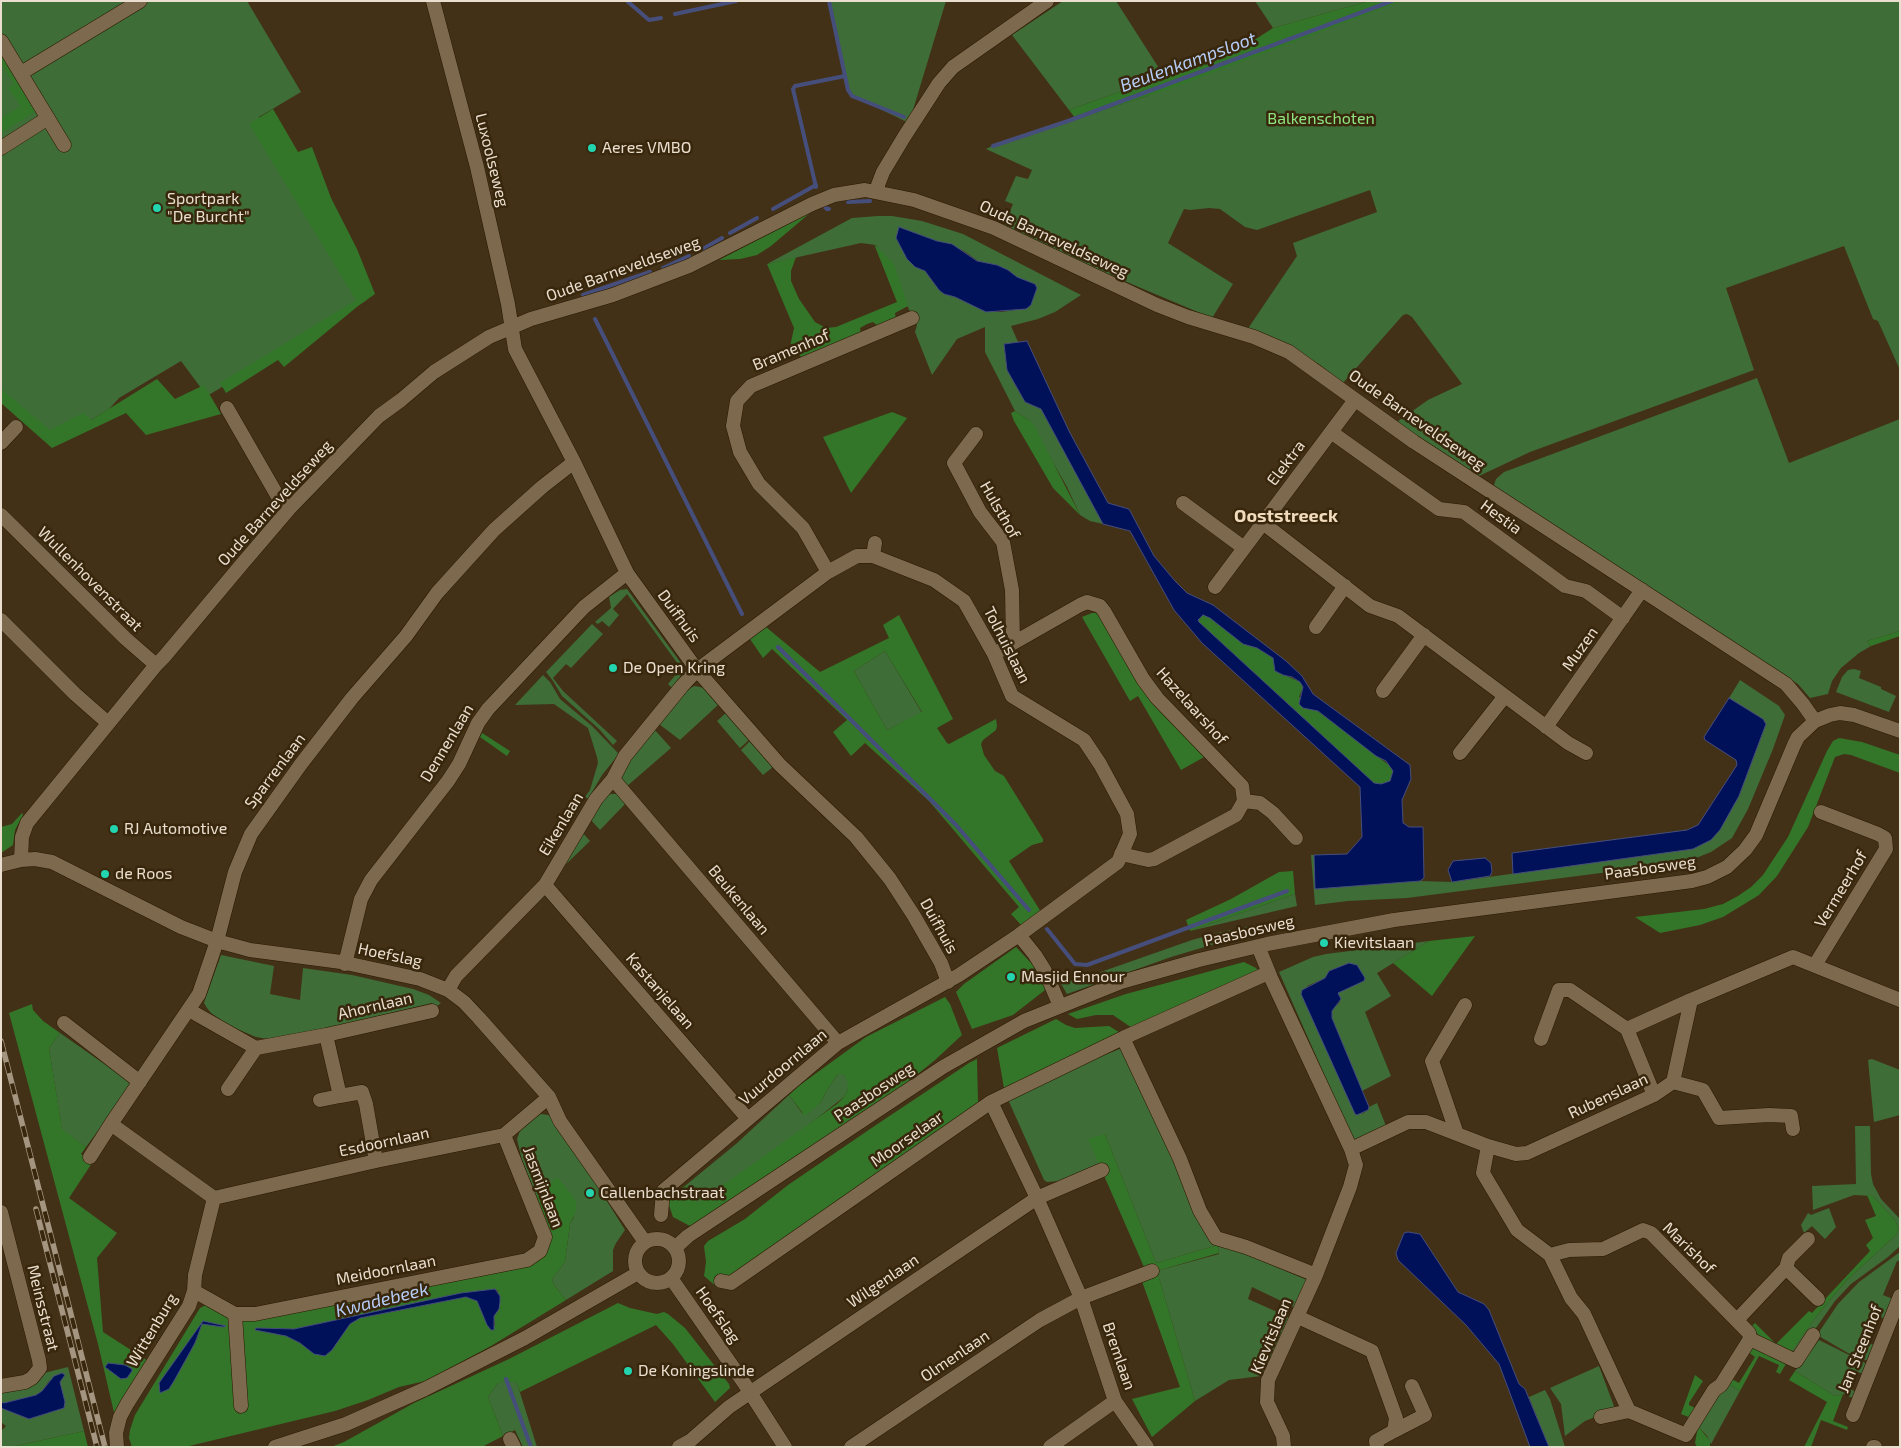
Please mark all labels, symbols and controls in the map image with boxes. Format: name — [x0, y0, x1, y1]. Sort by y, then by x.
water label: Beulenkampsloot — [1117, 27, 1259, 97]
park label: Balkenschoten — [1267, 109, 1375, 129]
street label: Luxoolseweg — [471, 111, 513, 209]
place label: Aeres VMBO — [602, 138, 691, 158]
marker: Aeres VMBO — [586, 142, 598, 154]
place label: Sportpark "De Burcht" — [167, 189, 250, 227]
street label: Oude Barneveldseweg — [976, 196, 1132, 282]
marker: Sportpark "De Burcht" — [151, 202, 163, 214]
street label: Oude Barneveldseweg — [543, 232, 703, 306]
street label: Bramenhof — [750, 325, 832, 375]
street label: Oude Barneveldseweg — [1345, 366, 1489, 474]
street label: Oude Barneveldseweg — [214, 436, 336, 570]
street label: Elektra — [1263, 437, 1309, 489]
street label: Hulsthof — [976, 478, 1024, 542]
street label: Hestia — [1477, 496, 1525, 538]
district label: Ooststreeck — [1234, 505, 1338, 527]
street label: Wullenhovenstraat — [34, 523, 146, 635]
street label: Duifhuis — [654, 586, 704, 646]
street label: Tolhuislaan — [979, 603, 1035, 687]
street label: Muzen — [1558, 623, 1602, 675]
place label: De Open Kring — [623, 658, 725, 678]
marker: De Open Kring — [607, 662, 619, 674]
street label: Hazelaarshof — [1152, 663, 1232, 749]
street label: Dennenlaan — [416, 701, 478, 785]
street label: Sparrenlaan — [241, 730, 309, 812]
street label: Eikenlaan — [535, 789, 587, 859]
place label: RJ Automotive — [124, 819, 227, 839]
marker: RJ Automotive — [108, 823, 120, 835]
street label: Vermeerhof — [1811, 847, 1871, 931]
street label: Paasbosweg — [1603, 852, 1697, 884]
street label: Beukenlaan — [704, 861, 774, 939]
place label: de Roos — [115, 864, 172, 884]
marker: de Roos — [99, 868, 111, 880]
street label: Duifhuis — [916, 895, 962, 957]
street label: Paasbosweg — [1202, 911, 1296, 951]
place label: Kievitslaan — [1334, 933, 1414, 953]
marker: Kievitslaan — [1318, 937, 1330, 949]
street label: Hoefslag — [356, 939, 424, 971]
street label: Kastanjelaan — [622, 949, 698, 1033]
place label: Masjid Ennour — [1021, 967, 1125, 987]
marker: Masjid Ennour — [1005, 971, 1017, 983]
street label: Ahornlaan — [336, 988, 414, 1024]
street label: Vuurdoornlaan — [735, 1025, 831, 1109]
street label: Paasbosweg — [830, 1058, 918, 1126]
street label: Rubenslaan — [1565, 1069, 1651, 1123]
street label: Moorselaar — [867, 1107, 947, 1171]
street label: Esdoornlaan — [337, 1123, 431, 1161]
street label: Jasmijnlaan — [519, 1144, 567, 1230]
place label: Callenbachstraat — [600, 1183, 725, 1203]
marker: Callenbachstraat — [584, 1187, 596, 1199]
street label: Marishof — [1659, 1218, 1719, 1278]
street label: Wilgenlaan — [844, 1250, 922, 1312]
street label: Meidoornlaan — [334, 1251, 438, 1289]
street label: Meinsstraat — [23, 1263, 63, 1353]
water label: Kwadebeek — [333, 1278, 431, 1322]
street label: Hoefslag — [691, 1283, 745, 1347]
street label: Wittenburg — [122, 1290, 182, 1370]
street label: Kievitslaan — [1246, 1295, 1296, 1377]
street label: Jan Steenhof — [1834, 1302, 1886, 1396]
street label: Bremlaan — [1098, 1320, 1140, 1392]
street label: Olmenlaan — [917, 1326, 993, 1386]
place label: De Koningslinde — [638, 1361, 755, 1381]
marker: De Koningslinde — [622, 1365, 634, 1377]

